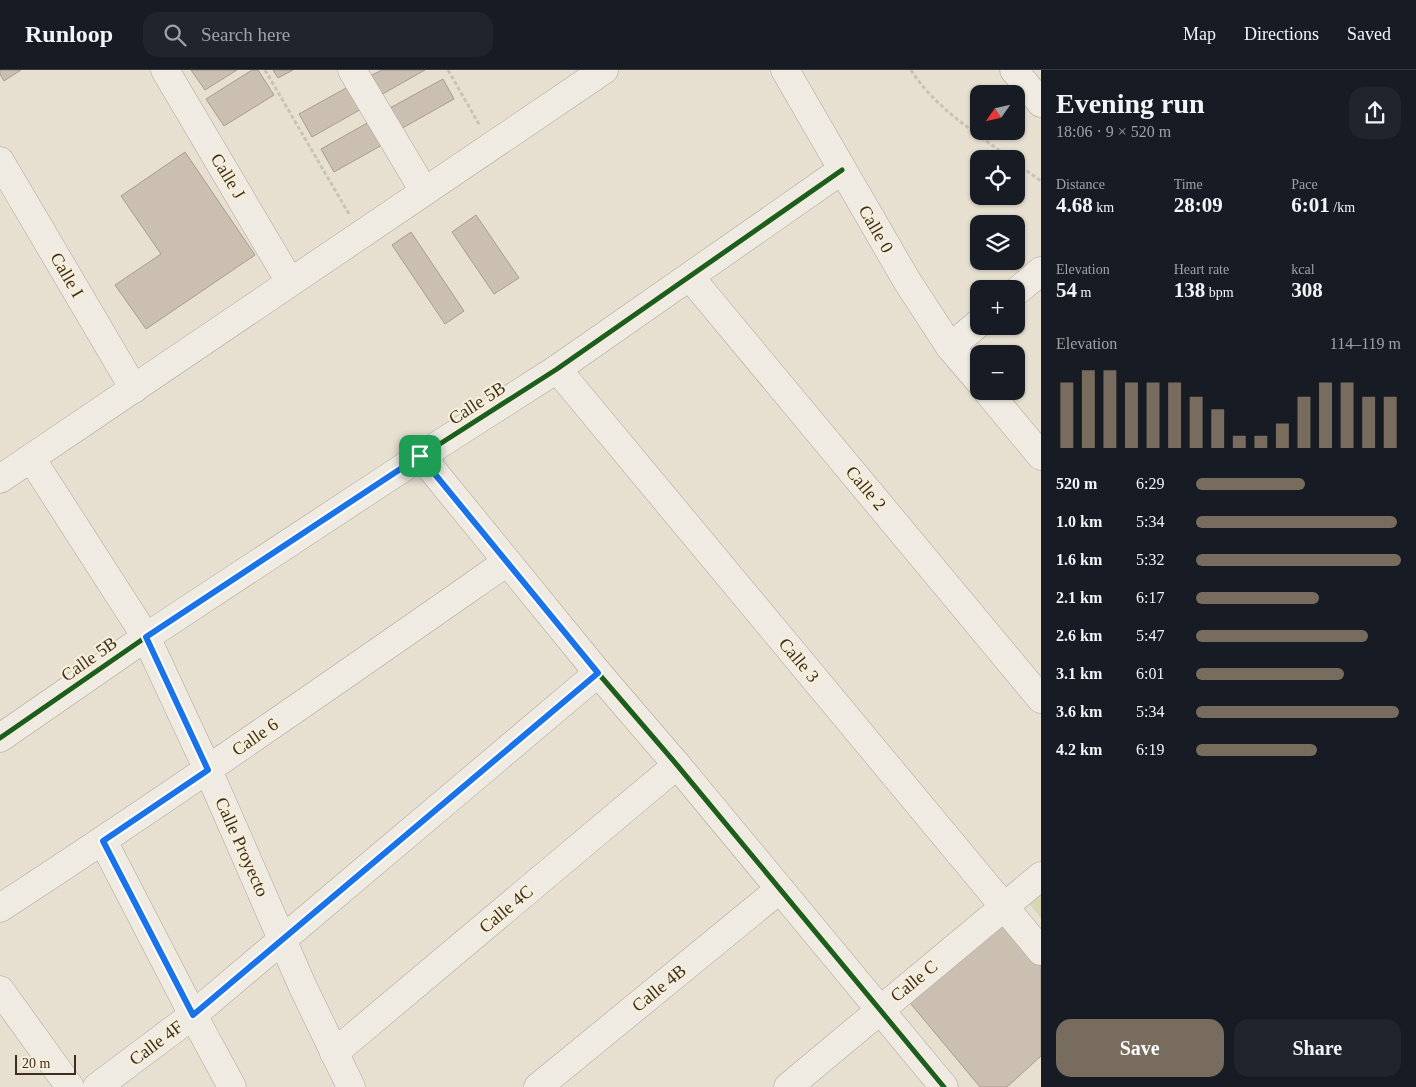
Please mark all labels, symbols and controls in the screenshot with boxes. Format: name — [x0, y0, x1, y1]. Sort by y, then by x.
search box — [143, 12, 493, 57]
text: Runloop — [25, 21, 113, 47]
icon: search — [161, 21, 189, 49]
text: Search here — [201, 24, 290, 45]
text: Map — [1183, 24, 1216, 44]
text: Directions — [1244, 24, 1319, 44]
text: Saved — [1347, 24, 1391, 44]
north arrow — [970, 85, 1025, 140]
map controls — [970, 85, 1025, 400]
button: share — [1349, 87, 1401, 139]
text: Evening run — [1056, 88, 1205, 119]
text: 18:06 · 9 × 520 m — [1056, 123, 1171, 140]
street label: Calle J — [207, 150, 249, 202]
button: locate — [970, 150, 1025, 205]
text: Distance — [1056, 177, 1105, 192]
text: Time — [1174, 177, 1203, 192]
text: Pace — [1291, 177, 1318, 192]
text: 4.68 — [1056, 193, 1093, 217]
text: 28:09 — [1174, 193, 1223, 217]
text: 6:01 — [1291, 193, 1330, 217]
text: km — [1093, 200, 1114, 215]
text: /km — [1330, 200, 1355, 215]
street label: Calle 0 — [854, 202, 898, 256]
button: layers — [970, 215, 1025, 270]
street label: Calle I — [46, 249, 88, 301]
text: Elevation — [1056, 262, 1110, 277]
text: Heart rate — [1174, 262, 1229, 277]
text: kcal — [1291, 262, 1315, 277]
text: 54 — [1056, 278, 1077, 302]
text: 138 — [1174, 278, 1205, 302]
text: 308 — [1291, 278, 1323, 302]
button: + — [970, 280, 1025, 335]
text: m — [1077, 285, 1091, 300]
text: bpm — [1205, 285, 1234, 300]
text: Elevation — [1056, 335, 1117, 352]
text: 114–119 m — [1330, 335, 1401, 352]
button: − — [970, 345, 1025, 400]
street label: Calle 5B — [445, 377, 509, 429]
pin — [399, 435, 441, 477]
icon: arrive — [406, 442, 434, 470]
street label: Calle 2 — [842, 462, 890, 514]
text: 520 m — [1056, 475, 1097, 492]
text: 6:29 — [1136, 475, 1164, 492]
text: 1.0 km — [1056, 513, 1102, 530]
text: 5:34 — [1136, 513, 1164, 530]
text: 1.6 km — [1056, 551, 1102, 568]
text: 5:32 — [1136, 551, 1164, 568]
text: 2.1 km — [1056, 589, 1102, 606]
text: 6:17 — [1136, 589, 1164, 606]
text: 2.6 km — [1056, 627, 1102, 644]
text: 5:47 — [1136, 627, 1164, 644]
street label: Calle 5B — [57, 633, 121, 685]
street label: Calle 3 — [775, 634, 823, 686]
text: 3.1 km — [1056, 665, 1102, 682]
text: 6:01 — [1136, 665, 1164, 682]
text: 3.6 km — [1056, 703, 1102, 720]
text: 5:34 — [1136, 703, 1164, 720]
street label: Calle 6 — [228, 714, 282, 760]
text: 4.2 km — [1056, 741, 1102, 758]
text: 6:19 — [1136, 741, 1164, 758]
street label: Calle Proyecto — [211, 794, 273, 900]
street label: Calle 4C — [475, 881, 537, 937]
street label: Calle C — [887, 956, 941, 1006]
street label: Calle 4B — [628, 960, 690, 1016]
street label: Calle 4F — [125, 1017, 187, 1069]
button: Save — [1056, 1019, 1224, 1077]
button: Share — [1234, 1019, 1401, 1077]
scale bar — [15, 1052, 76, 1075]
text: 20 m — [22, 1056, 50, 1071]

